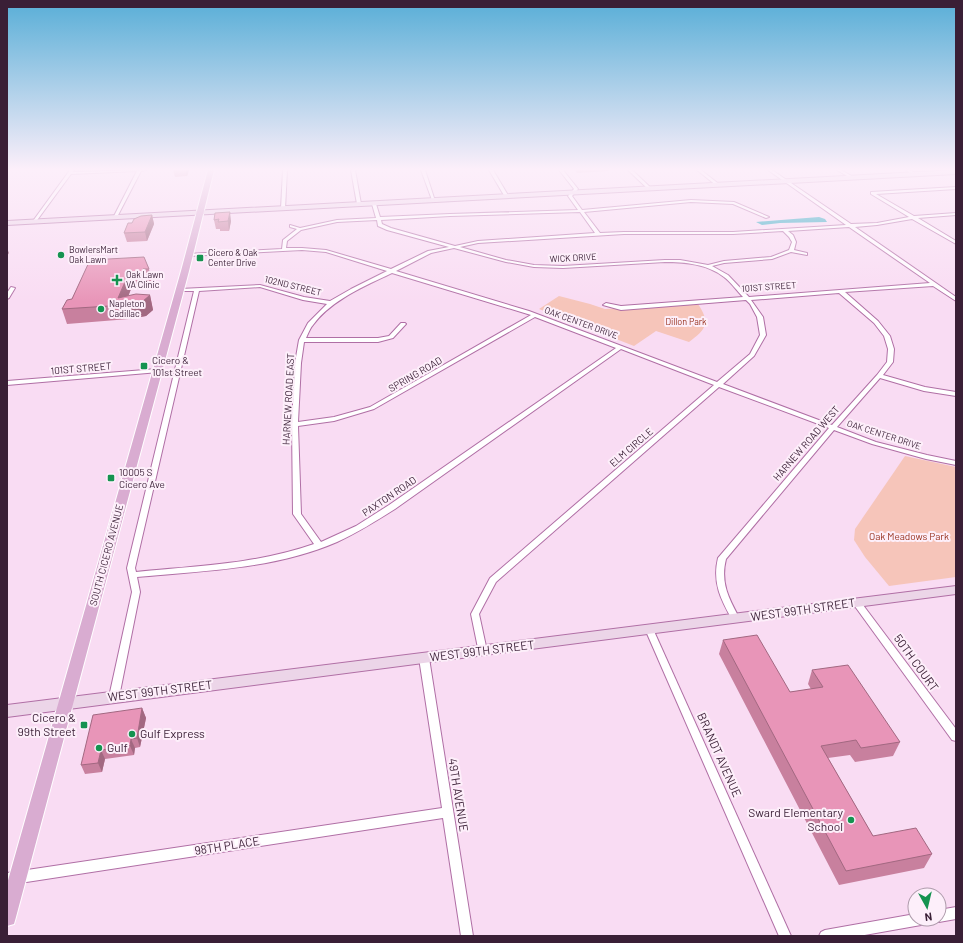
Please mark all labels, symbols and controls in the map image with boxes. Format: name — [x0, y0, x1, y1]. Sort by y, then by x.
place label: BowlersMart Oak Lawn — [69, 244, 118, 265]
place label: Cicero & Oak Center Drive — [208, 247, 258, 268]
marker: BowlersMart Oak Lawn — [56, 250, 66, 260]
street label: WICK DRIVE — [549, 251, 597, 264]
marker: Cicero & Oak Center Drive — [195, 253, 205, 263]
place label: Oak Lawn VA Clinic — [126, 269, 164, 290]
street label: 102ND STREET — [264, 273, 323, 298]
marker: Oak Lawn VA Clinic — [111, 274, 123, 286]
street label: 101ST STREET — [741, 279, 797, 294]
place label: Napleton Cadillac — [109, 298, 145, 319]
marker: Napleton Cadillac — [96, 304, 106, 314]
street label: OAK CENTER DRIVE — [543, 304, 619, 341]
park label: Dillon Park — [665, 316, 707, 327]
street label: HARNEW ROAD EAST — [280, 352, 296, 445]
place label: Cicero & 101st Street — [152, 354, 202, 378]
street label: SPRING ROAD — [386, 354, 444, 394]
street label: 101ST STREET — [50, 359, 112, 377]
marker: Cicero & 101st Street — [139, 361, 149, 371]
street label: HARNEW ROAD WEST — [770, 403, 842, 483]
street label: OAK CENTER DRIVE — [846, 417, 923, 452]
street label: ELM CIRCLE — [607, 425, 655, 469]
place label: 10005 S Cicero Ave — [119, 466, 165, 490]
marker: 10005 S Cicero Ave — [106, 473, 116, 483]
street label: PAXTON ROAD — [360, 474, 418, 518]
street label: SOUTH CICERO AVENUE — [87, 503, 125, 607]
park label: Oak Meadows Park — [869, 530, 949, 542]
street label: WEST 99TH STREET — [750, 595, 856, 623]
street label: 50TH COURT — [892, 631, 942, 694]
street label: WEST 99TH STREET — [429, 637, 535, 663]
street label: WEST 99TH STREET — [107, 677, 213, 703]
place label: Cicero & 99th Street — [17, 710, 76, 738]
street label: BRANDT AVENUE — [695, 710, 745, 799]
marker: Cicero & 99th Street — [79, 720, 89, 730]
place label: Gulf Express — [140, 726, 205, 740]
marker: Gulf Express — [127, 729, 137, 739]
place label: Gulf — [107, 740, 128, 754]
marker: Gulf — [94, 743, 104, 753]
street label: 49TH AVENUE — [446, 757, 472, 832]
place label: Sward Elementary School — [748, 805, 843, 833]
marker: Sward Elementary School — [846, 815, 856, 825]
street label: 98TH PLACE — [193, 833, 260, 857]
north arrow — [907, 887, 947, 927]
text: N — [924, 910, 933, 924]

